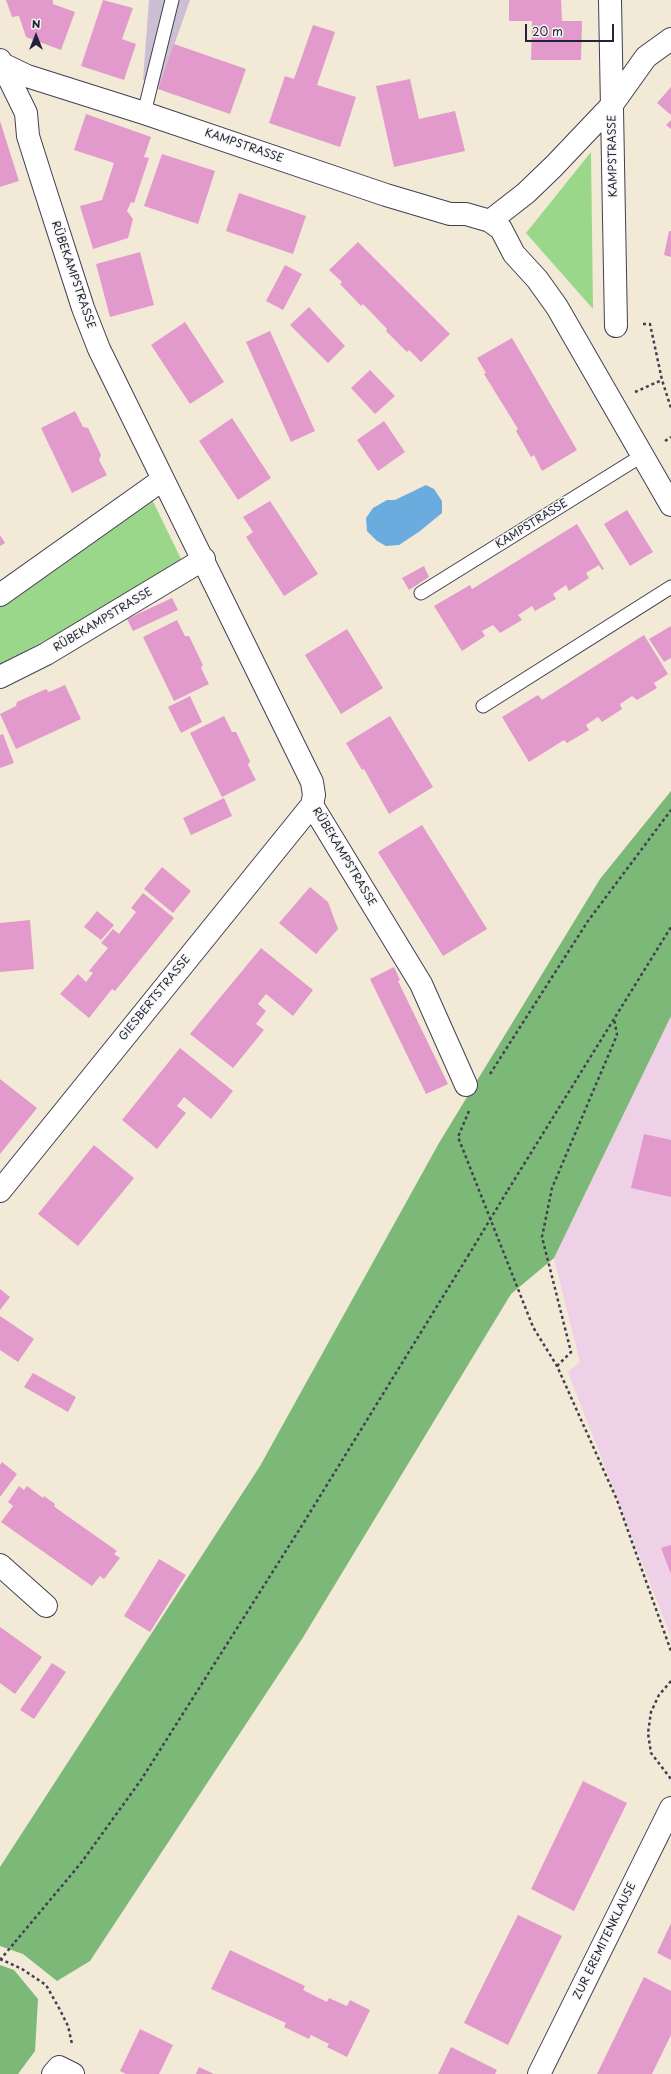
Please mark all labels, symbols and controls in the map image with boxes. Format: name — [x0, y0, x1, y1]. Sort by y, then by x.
text: N — [32, 15, 40, 32]
north arrow — [16, 16, 56, 56]
scale bar — [527, 16, 616, 42]
text: 20 m — [532, 22, 563, 40]
street label: KAMPSTRASSE — [606, 115, 620, 197]
street label: KAMPSTRASSE — [203, 126, 285, 166]
street label: RÜBEKAMPSTRASSE — [48, 219, 98, 331]
street label: KAMPSTRASSE — [494, 497, 570, 551]
street label: RÜBEKAMPSTRASSE — [51, 585, 155, 655]
street label: RÜBEKAMPSTRASSE — [309, 805, 379, 909]
street label: GIESBERTSTRASSE — [116, 953, 194, 1043]
street label: ZUR EREMITENKLAUSE — [571, 1880, 639, 2002]

